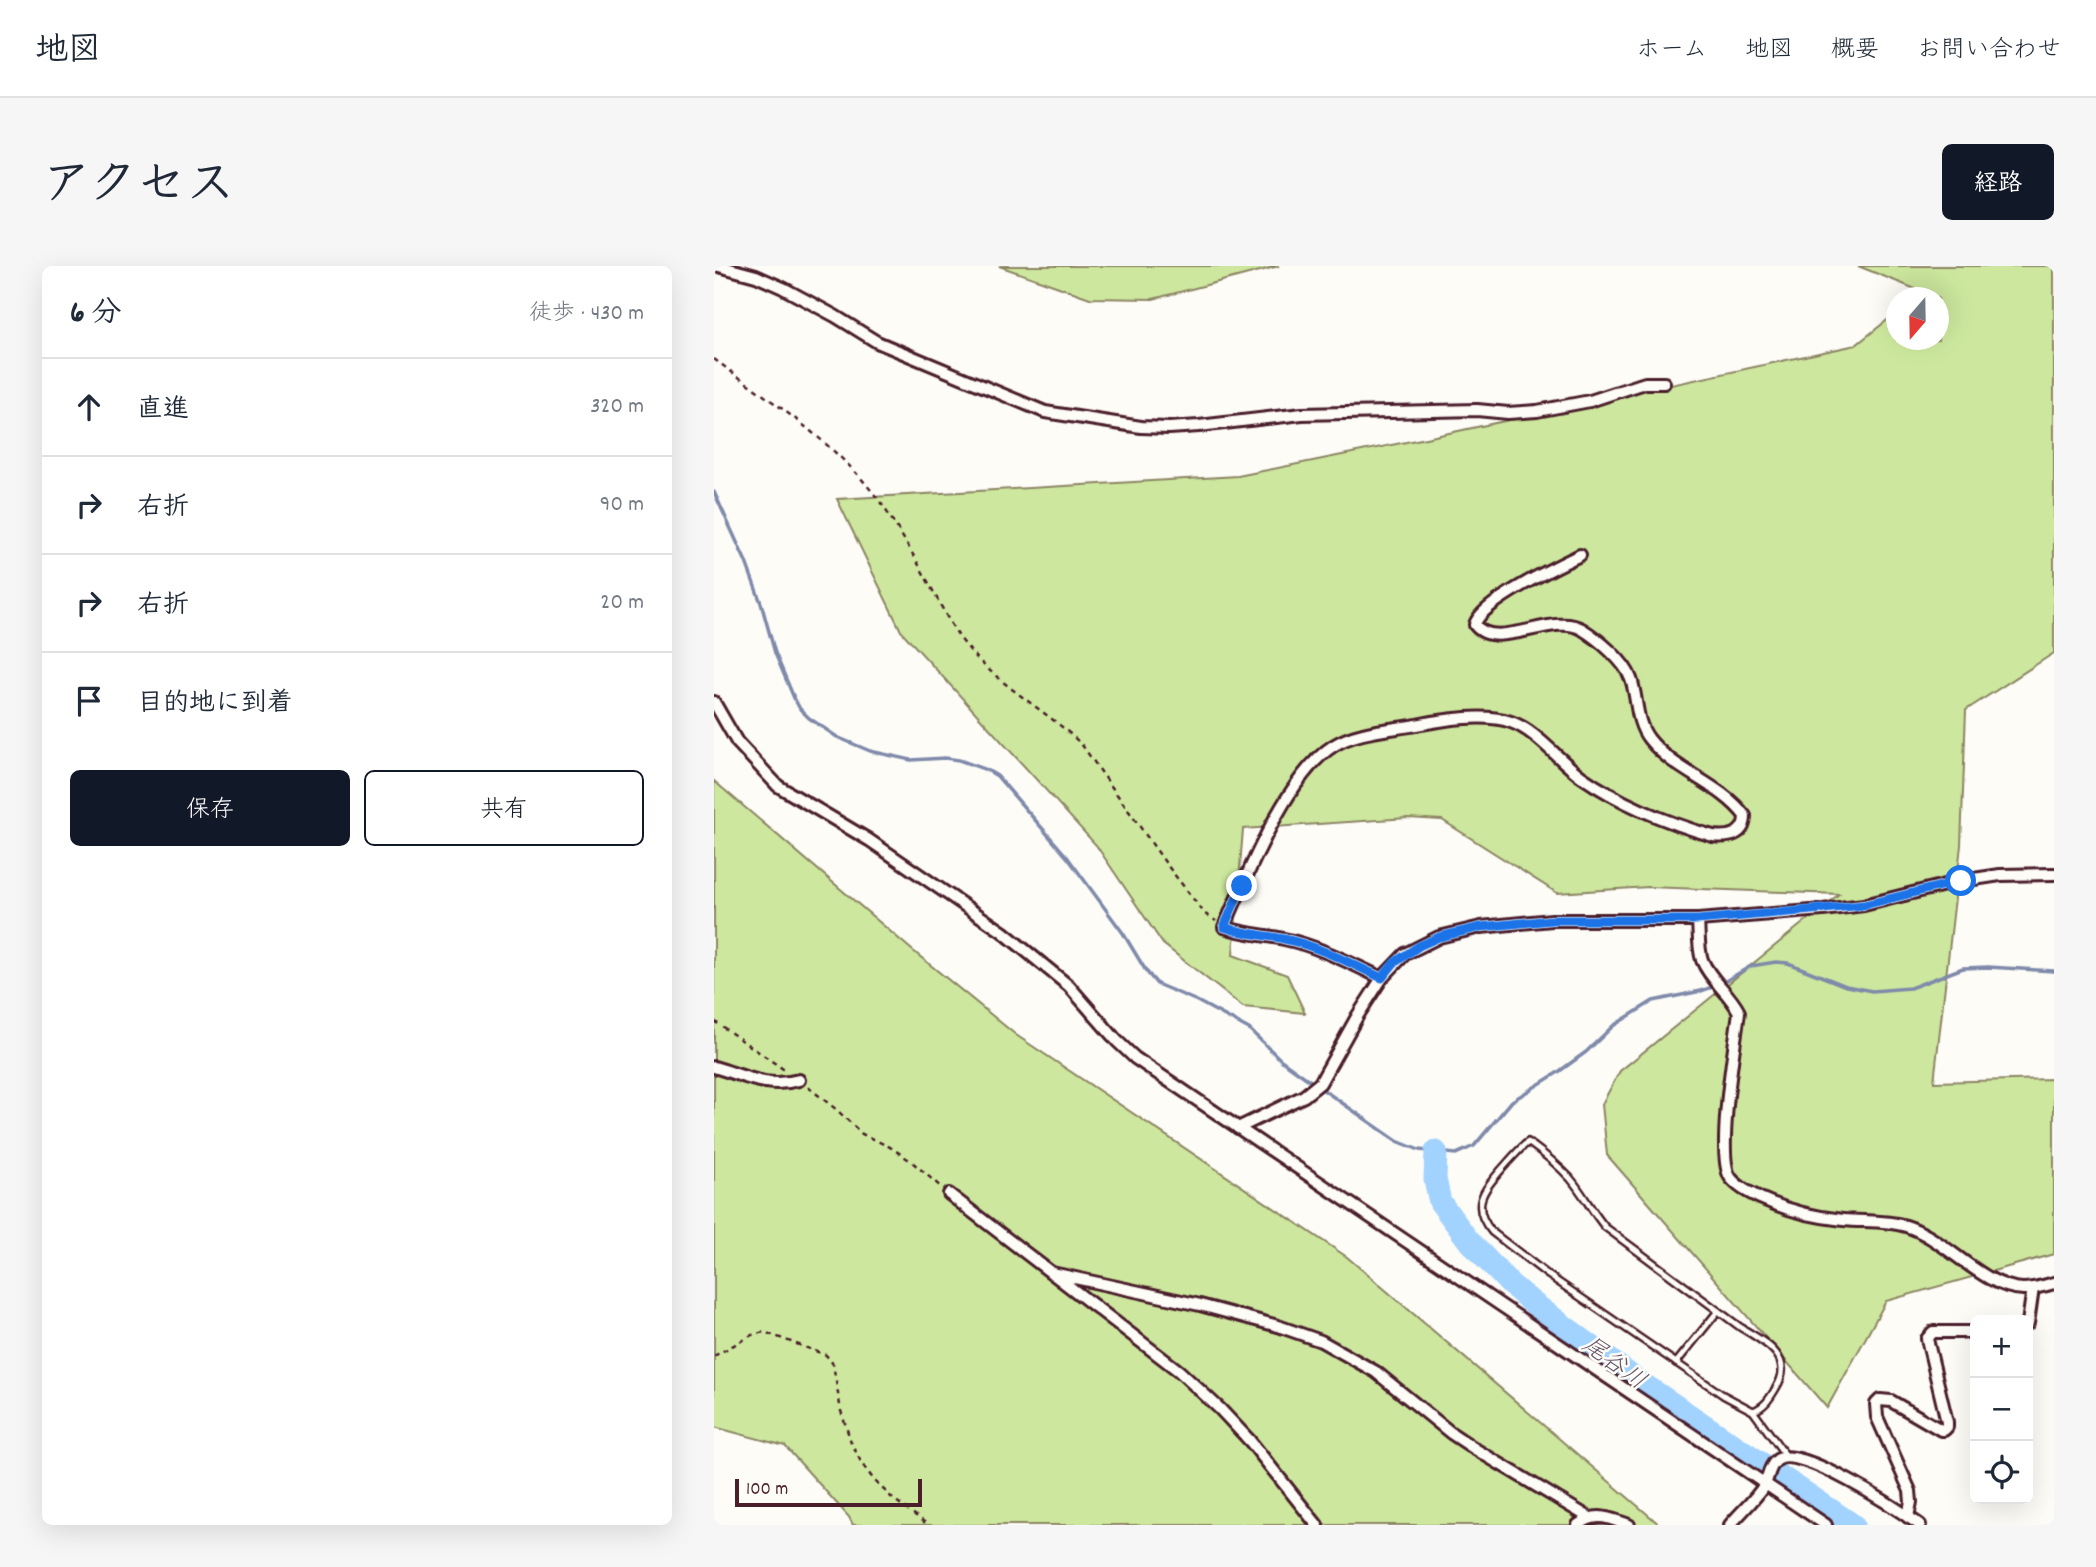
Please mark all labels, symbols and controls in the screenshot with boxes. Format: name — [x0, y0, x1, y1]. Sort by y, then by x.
text: 地図 — [35, 29, 101, 76]
text: ホーム — [1636, 34, 1707, 68]
text: 地図 — [1745, 34, 1793, 68]
text: 概要 — [1831, 34, 1879, 68]
text: お問い合わせ — [1917, 34, 2061, 68]
button: 経路 — [1942, 144, 2054, 220]
text: アクセス — [42, 153, 235, 223]
north arrow — [1886, 287, 1949, 350]
text: 6 分 — [70, 294, 122, 337]
text: 徒歩 · 430 m — [529, 298, 644, 331]
icon: ahead — [70, 388, 108, 426]
text: 320 m — [590, 391, 644, 424]
text: 直進 — [137, 392, 189, 429]
icon: right — [70, 486, 108, 524]
text: 90 m — [600, 489, 644, 522]
text: 右折 — [137, 490, 189, 527]
icon: right — [70, 584, 108, 622]
text: 20 m — [600, 587, 644, 620]
text: 右折 — [137, 588, 189, 625]
icon: arrive — [70, 682, 108, 720]
text: 目的地に到着 — [137, 686, 293, 723]
button: 保存 — [70, 770, 350, 846]
button: 共有 — [364, 770, 644, 846]
route start — [1945, 865, 1976, 896]
route end — [1226, 870, 1257, 901]
map controls — [1970, 1315, 2033, 1504]
button: + — [1970, 1315, 2033, 1378]
water label: 尾谷川 — [1574, 1330, 1652, 1399]
button: − — [1970, 1378, 2033, 1441]
button: locate — [1970, 1441, 2033, 1504]
scale bar — [735, 1476, 922, 1508]
text: 100 m — [746, 1477, 788, 1504]

